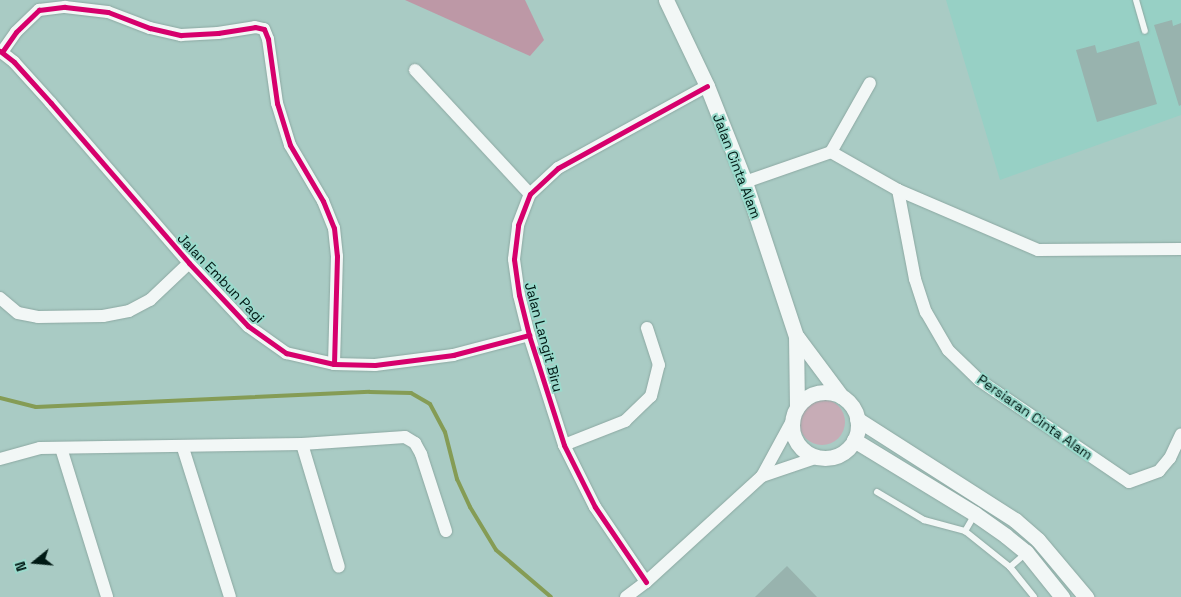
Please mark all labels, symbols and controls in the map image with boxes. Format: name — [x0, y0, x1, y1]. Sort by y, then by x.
street label: Jalan Cinta Alam — [709, 111, 765, 221]
street label: Jalan Embun Pagi — [174, 230, 268, 326]
street label: Jalan Langit Biru — [521, 280, 567, 394]
street label: Persiaran Cinta Alam — [974, 371, 1096, 463]
north arrow — [10, 537, 60, 587]
text: N — [11, 559, 31, 574]

